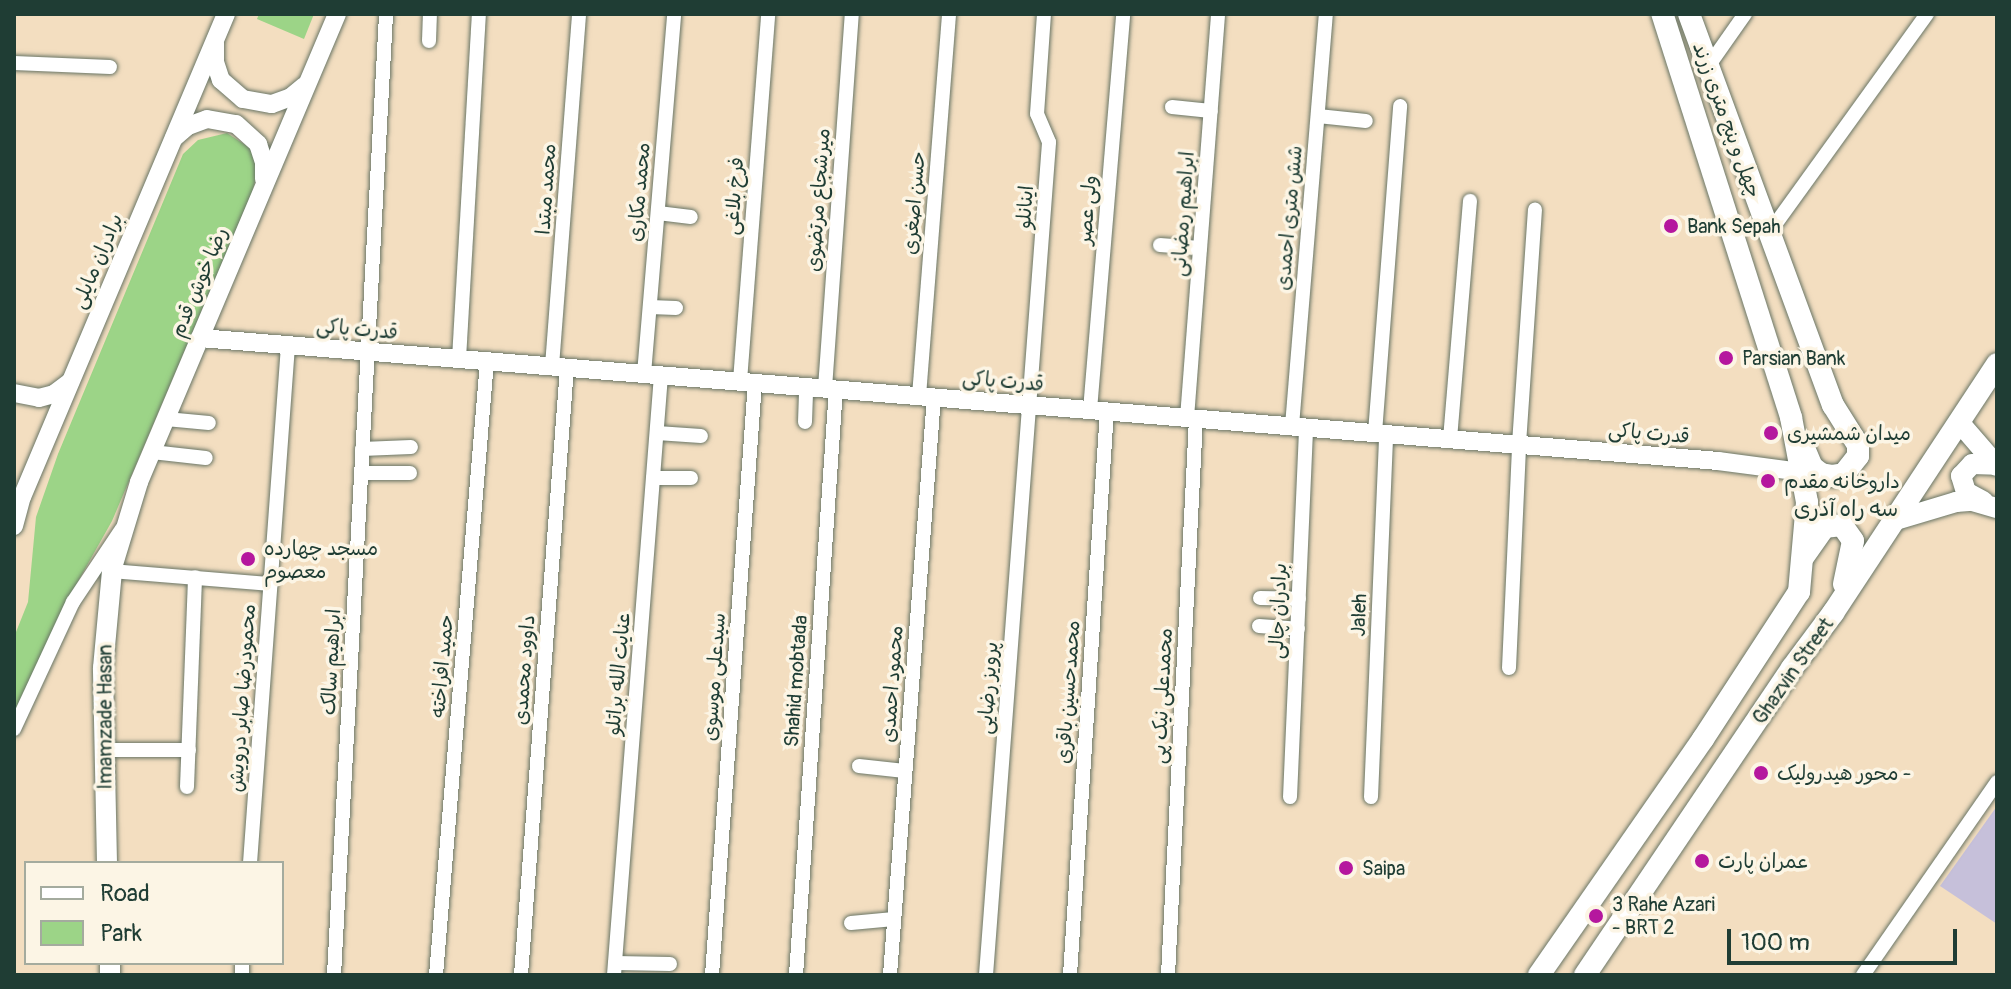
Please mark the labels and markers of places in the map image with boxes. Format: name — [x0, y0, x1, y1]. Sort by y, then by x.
place label: Bank Sepah — [1687, 214, 1781, 238]
marker: Bank Sepah — [1662, 217, 1680, 235]
place label: Parsian Bank — [1742, 346, 1845, 370]
marker: Parsian Bank — [1717, 349, 1735, 367]
place label: میدان شمشیری — [1787, 421, 1911, 445]
marker: میدان شمشیری — [1762, 424, 1780, 442]
place label: داروخانه مقدم — [1784, 469, 1900, 493]
marker: داروخانه مقدم — [1759, 472, 1777, 490]
place label: مسجد چهارده معصوم — [264, 536, 378, 583]
marker: مسجد چهارده معصوم — [239, 550, 257, 568]
place label: محور هیدرولیک - — [1777, 761, 1911, 785]
marker: محور هیدرولیک - — [1752, 764, 1770, 782]
place label: عمران پارت — [1718, 849, 1809, 873]
marker: عمران پارت — [1693, 852, 1711, 870]
place label: Saipa — [1362, 856, 1405, 880]
marker: Saipa — [1337, 859, 1355, 877]
place label: 3 Rahe Azari - BRT 2 — [1612, 892, 1715, 939]
marker: 3 Rahe Azari - BRT 2 — [1587, 907, 1605, 925]

